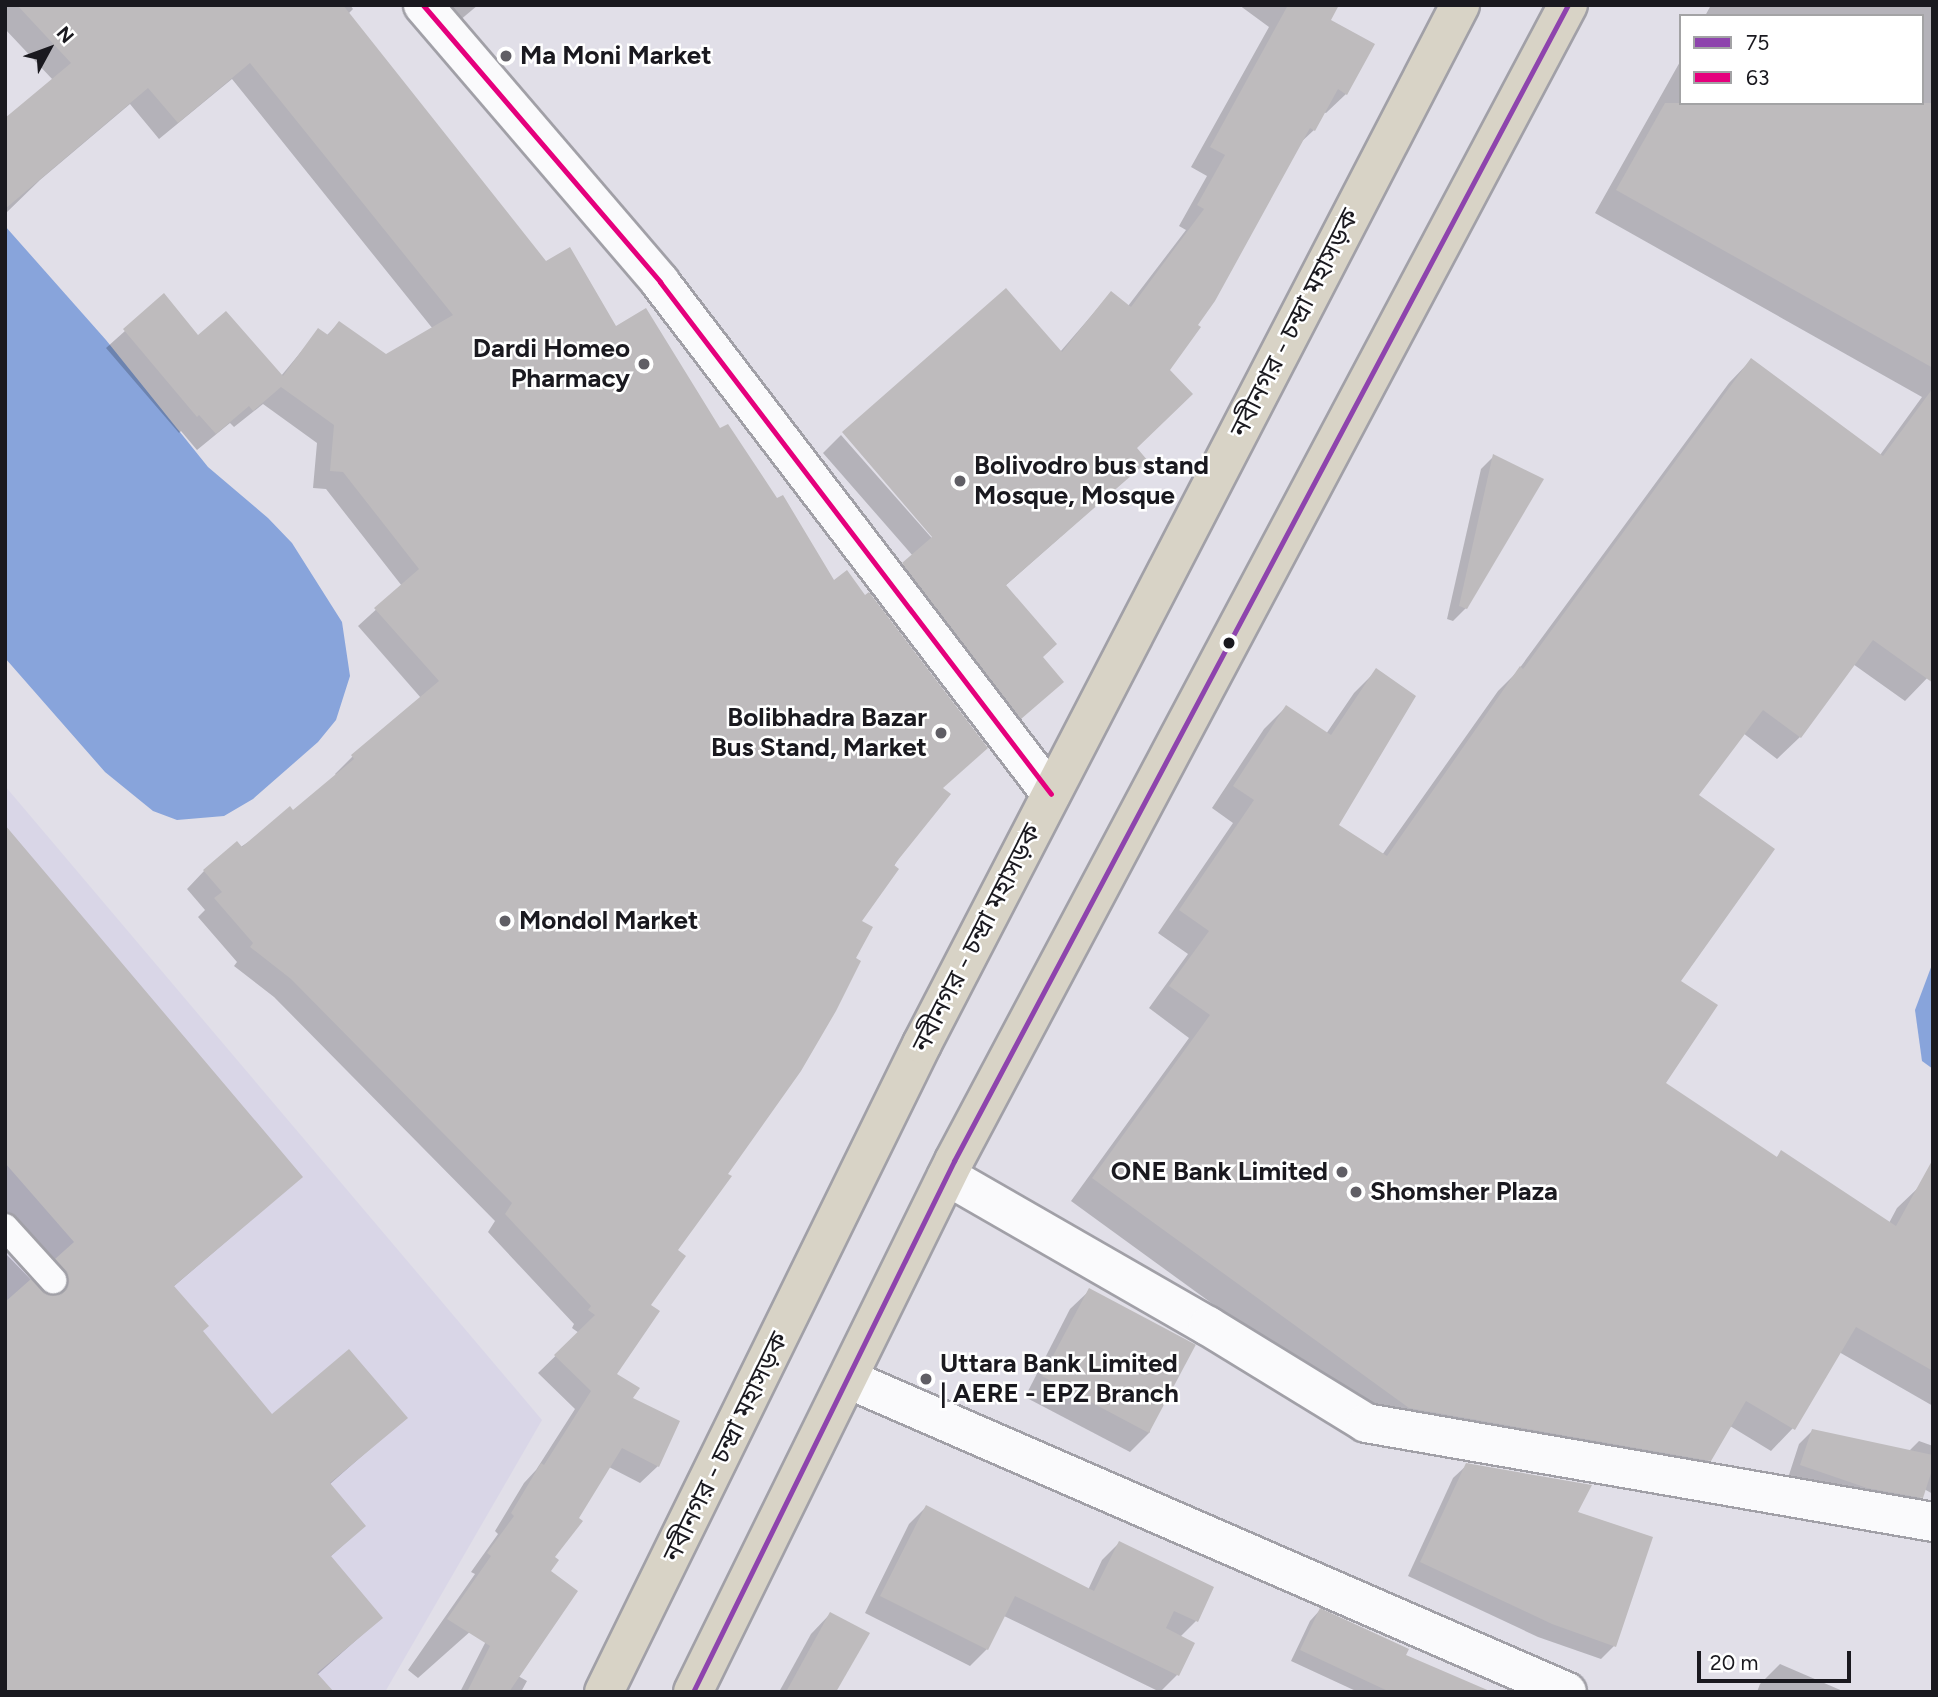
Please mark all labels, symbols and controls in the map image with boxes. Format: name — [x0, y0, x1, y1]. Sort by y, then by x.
north arrow — [14, 14, 84, 84]
legend — [1679, 14, 1924, 105]
text: N — [52, 22, 79, 48]
text: 75 — [1746, 30, 1769, 55]
place label: Ma Moni Market — [520, 40, 712, 72]
marker: Ma Moni Market — [498, 48, 514, 64]
text: 63 — [1746, 65, 1769, 90]
street label: নবীনগর - চন্দ্রা মহাসড়ক — [1224, 204, 1366, 442]
place label: Dardi Homeo Pharmacy — [473, 333, 630, 394]
marker: Dardi Homeo Pharmacy — [636, 356, 652, 372]
place label: Bolivodro bus stand Mosque, Mosque — [974, 450, 1209, 512]
marker: Bolivodro bus stand Mosque, Mosque — [952, 473, 968, 489]
unlabelled marker — [1222, 636, 1236, 650]
place label: Bolibhadra Bazar Bus Stand, Market — [711, 702, 927, 764]
marker: Bolibhadra Bazar Bus Stand, Market — [933, 725, 949, 741]
street label: নবীনগর - চন্দ্রা মহাসড়ক — [906, 819, 1048, 1057]
place label: Mondol Market — [519, 905, 698, 937]
marker: Mondol Market — [497, 913, 513, 929]
place label: ONE Bank Limited — [1111, 1156, 1328, 1188]
marker: ONE Bank Limited — [1334, 1164, 1350, 1180]
place label: Shomsher Plaza — [1370, 1176, 1558, 1208]
marker: Shomsher Plaza — [1348, 1184, 1364, 1200]
street label: নবীনগর - চন্দ্রা মহাসড়ক — [657, 1327, 795, 1567]
place label: Uttara Bank Limited | AERE - EPZ Branch — [940, 1348, 1179, 1410]
marker: Uttara Bank Limited | AERE - EPZ Branch — [918, 1371, 934, 1387]
scale bar — [1700, 1638, 1854, 1682]
text: 20 m — [1710, 1650, 1758, 1675]

